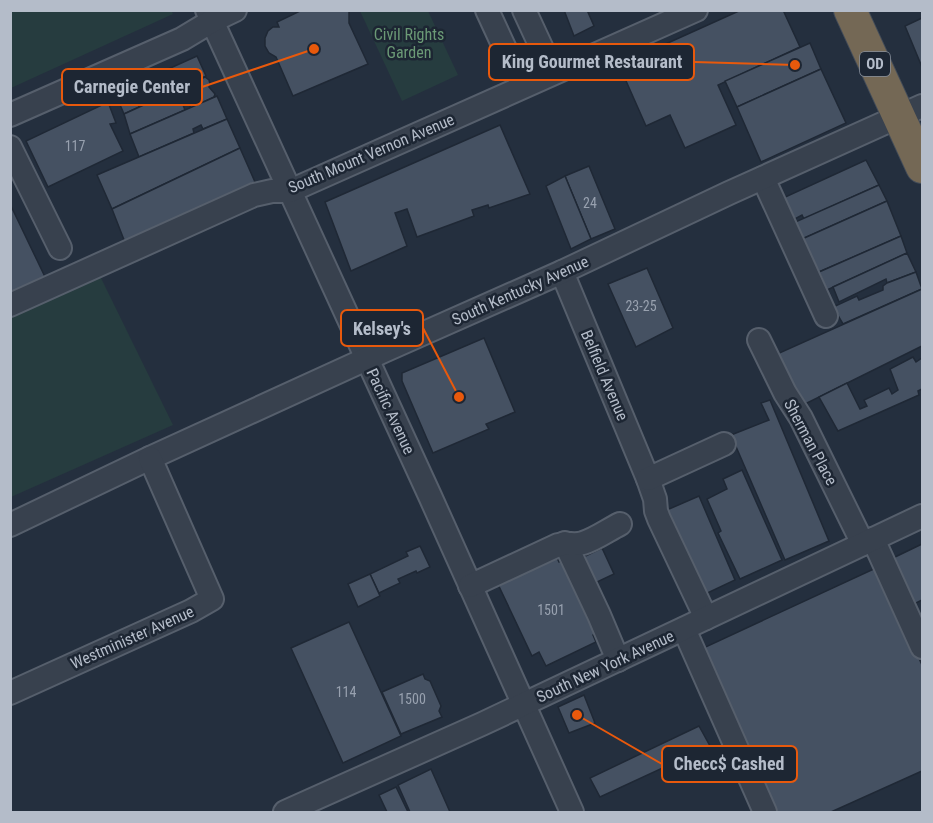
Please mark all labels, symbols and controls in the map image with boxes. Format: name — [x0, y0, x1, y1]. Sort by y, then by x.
park label: Civil Rights Garden — [374, 25, 444, 62]
callout: King Gourmet Restaurant — [489, 44, 694, 80]
text: King Gourmet Restaurant — [502, 51, 683, 72]
road number: OD — [860, 52, 890, 76]
callout: Carnegie Center — [62, 69, 202, 105]
text: Carnegie Center — [74, 76, 190, 97]
street label: South Mount Vernon Avenue — [285, 110, 457, 197]
house number: 117 — [65, 138, 85, 154]
house number: 24 — [583, 195, 597, 211]
street label: South Kentucky Avenue — [449, 252, 591, 329]
house number: 23-25 — [625, 298, 657, 314]
callout: Kelsey's — [341, 310, 423, 346]
text: Kelsey's — [353, 318, 411, 339]
street label: Belfield Avenue — [577, 327, 632, 423]
street label: Pacific Avenue — [362, 365, 419, 457]
street label: Sherman Place — [780, 396, 841, 488]
street label: Westminister Avenue — [68, 602, 197, 673]
house number: 1501 — [537, 602, 565, 618]
street label: South New York Avenue — [533, 626, 677, 707]
house number: 114 — [336, 684, 356, 700]
house number: 1500 — [398, 691, 426, 707]
callout: Checc$ Cashed — [662, 746, 797, 782]
text: Checc$ Cashed — [674, 753, 784, 774]

